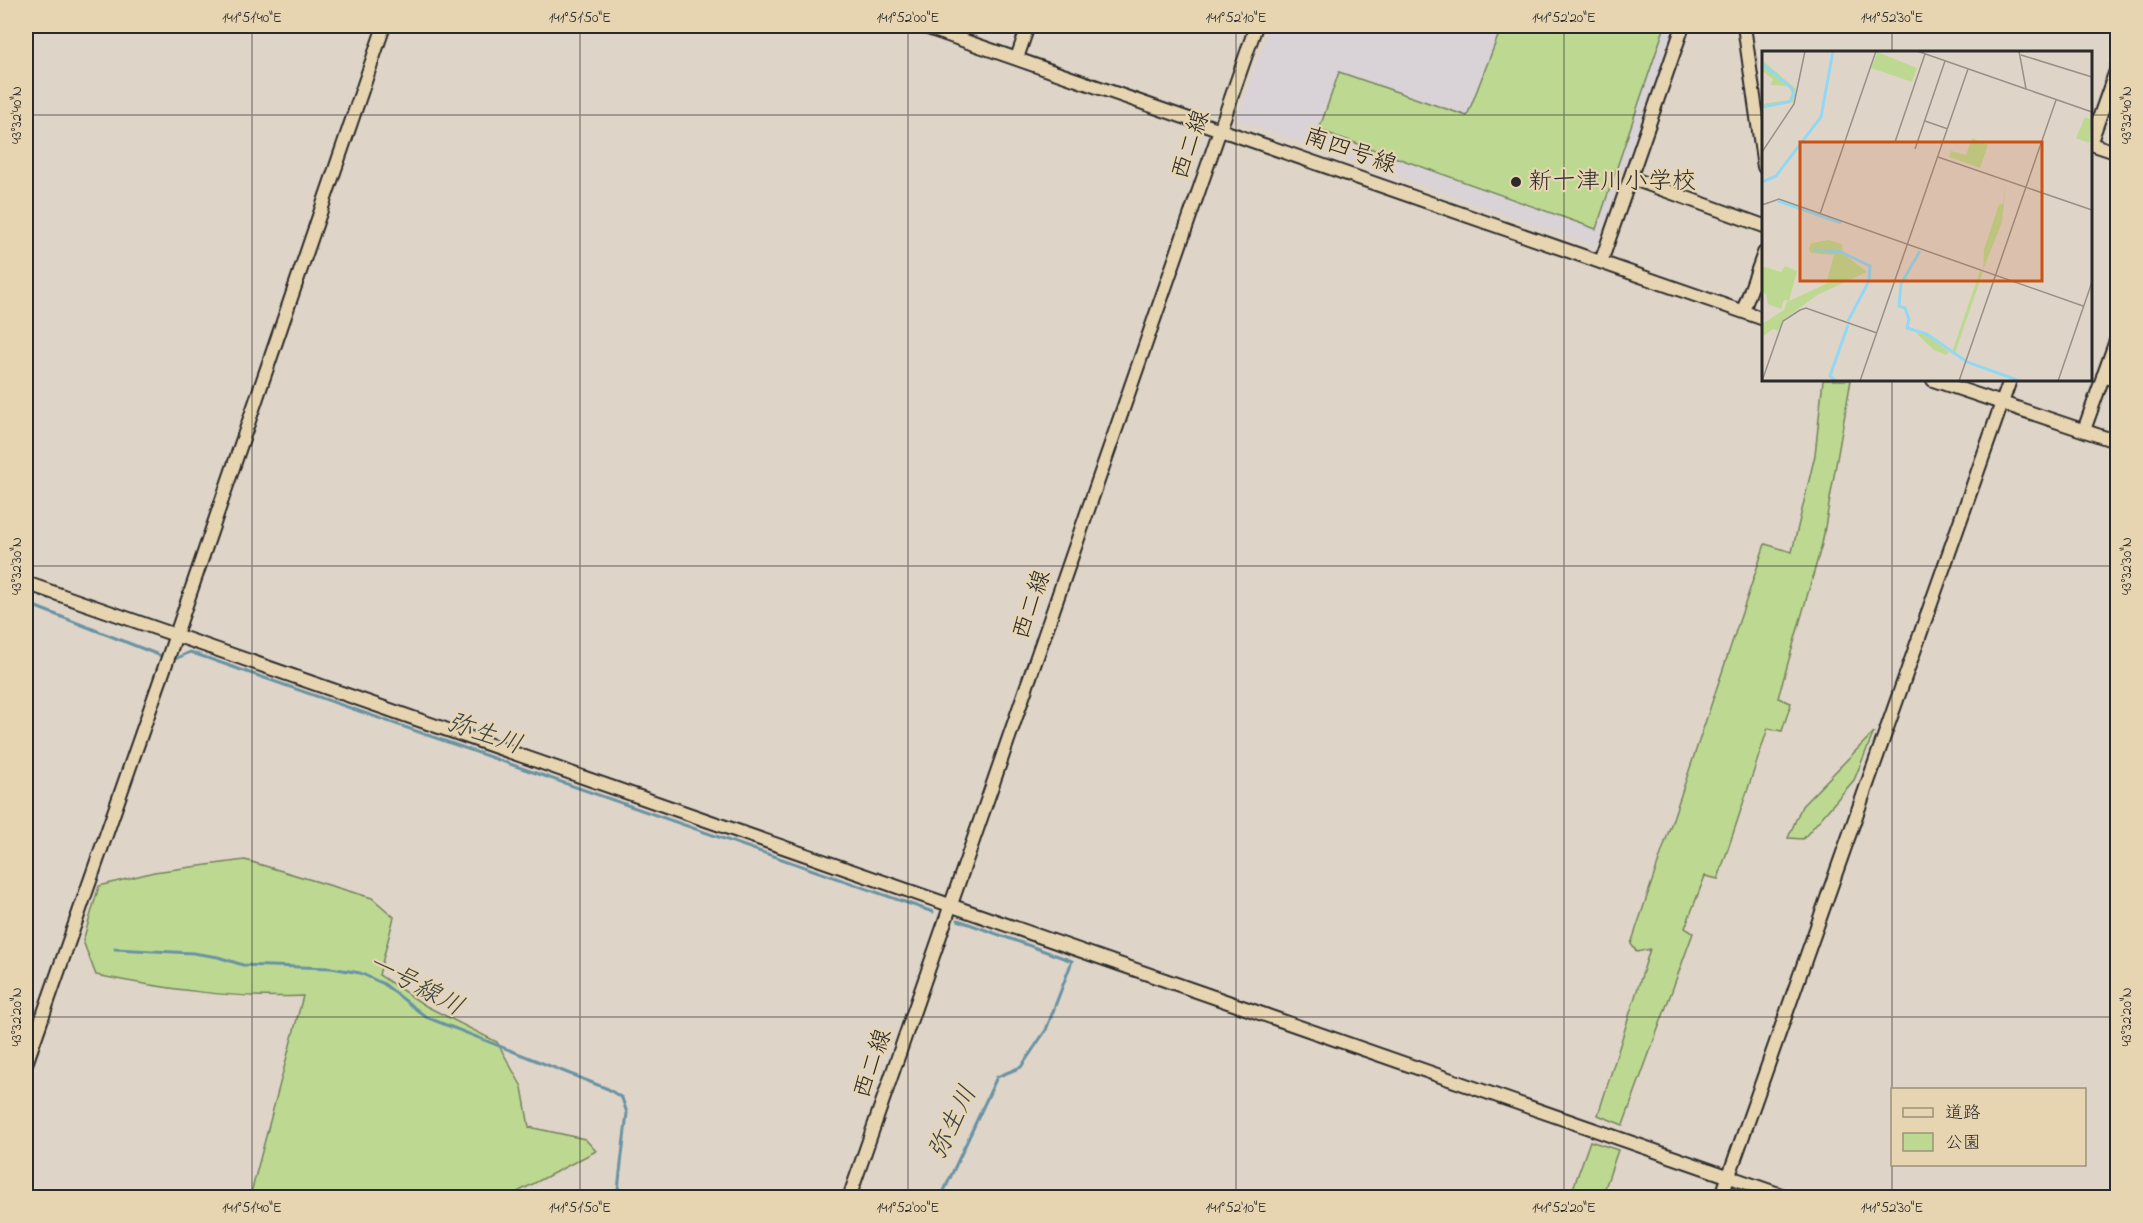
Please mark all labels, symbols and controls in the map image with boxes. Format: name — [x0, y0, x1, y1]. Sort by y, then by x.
text: 141°51'40"E — [222, 7, 282, 29]
text: 141°51'50"E — [549, 7, 611, 29]
text: 141°52'00"E — [877, 7, 939, 29]
text: 141°52'10"E — [1205, 7, 1267, 29]
text: 141°52'20"E — [1532, 7, 1596, 29]
text: 141°52'30"E — [1861, 7, 1923, 29]
inset map — [1762, 51, 2092, 381]
text: 43°32'40"N — [6, 86, 28, 144]
text: 43°32'40"N — [2116, 86, 2138, 144]
street label: 西二線 — [1164, 105, 1220, 185]
street label: 南四号線 — [1299, 120, 1401, 184]
place label: 新十津川小学校 — [1528, 165, 1696, 200]
marker: 新十津川小学校 — [1509, 175, 1523, 189]
text: 43°32'30"N — [6, 537, 28, 595]
text: 43°32'30"N — [2116, 537, 2138, 595]
street label: 西二線 — [1005, 565, 1061, 645]
water label: 弥生川 — [441, 704, 527, 766]
water label: 一号線川 — [360, 945, 470, 1027]
text: 43°32'20"N — [6, 987, 28, 1047]
text: 43°32'20"N — [2116, 987, 2138, 1047]
street label: 西二線 — [846, 1024, 902, 1104]
water label: 弥生川 — [920, 1080, 988, 1166]
legend — [1891, 1088, 2086, 1166]
text: 道路 — [1945, 1101, 1981, 1127]
text: 公園 — [1945, 1131, 1981, 1157]
text: 141°51'40"E — [222, 1197, 282, 1219]
text: 141°51'50"E — [549, 1197, 611, 1219]
text: 141°52'00"E — [877, 1197, 939, 1219]
text: 141°52'10"E — [1205, 1197, 1267, 1219]
text: 141°52'20"E — [1532, 1197, 1596, 1219]
text: 141°52'30"E — [1861, 1197, 1923, 1219]

